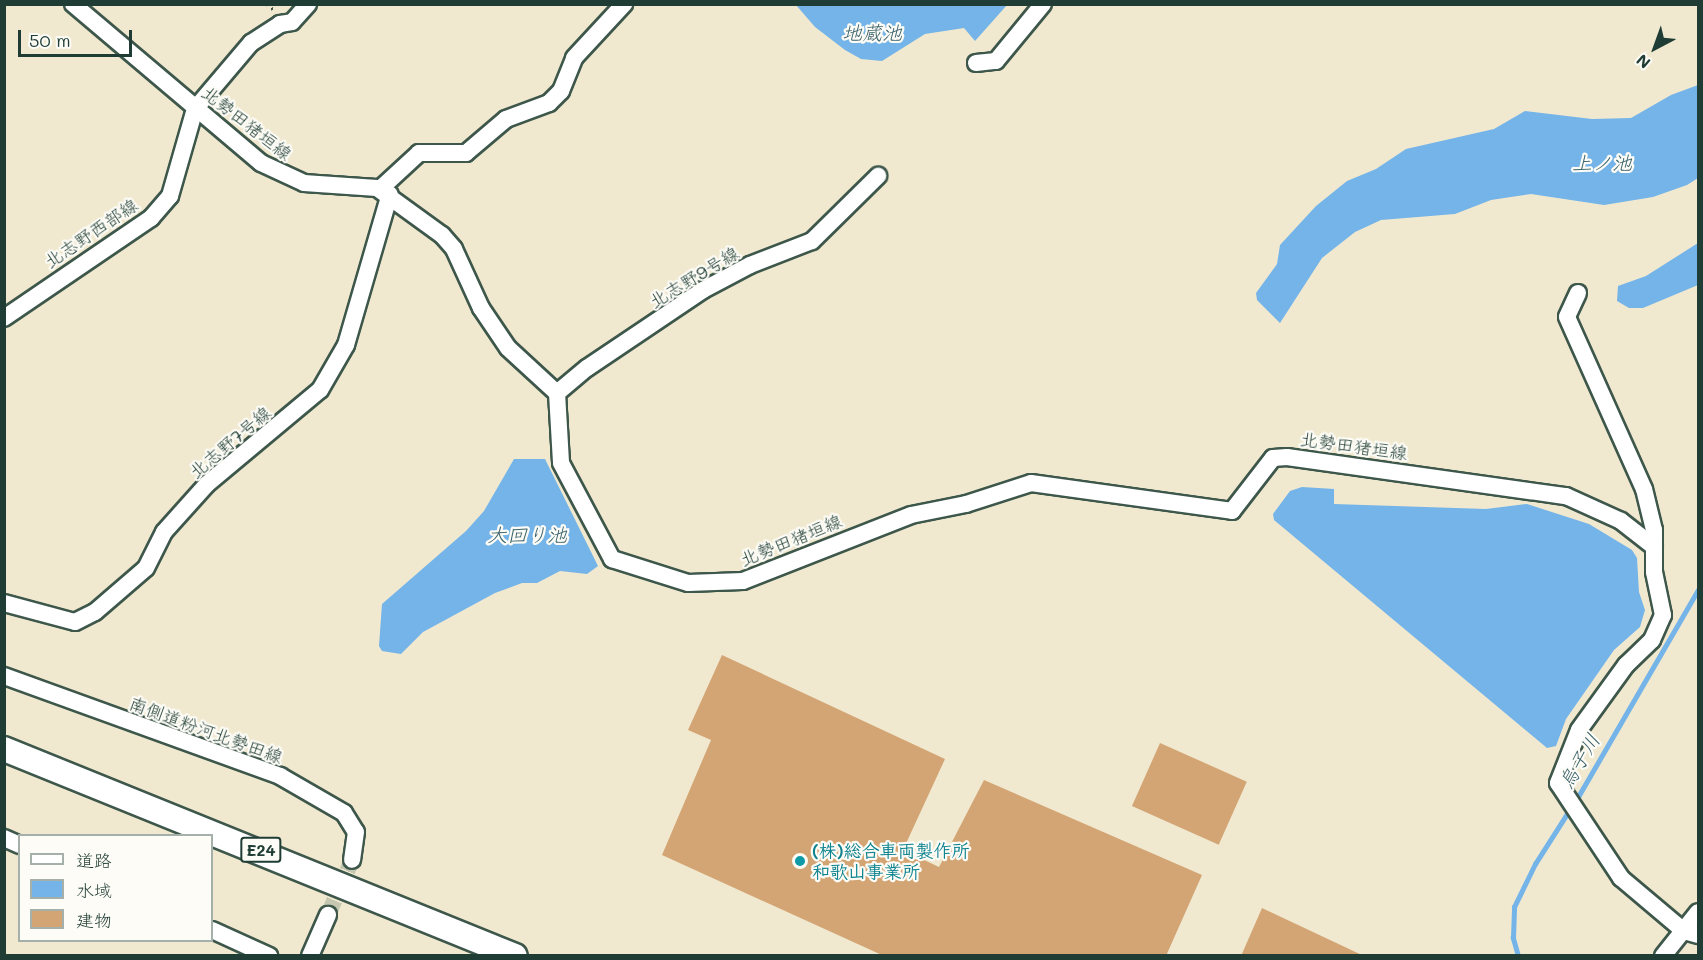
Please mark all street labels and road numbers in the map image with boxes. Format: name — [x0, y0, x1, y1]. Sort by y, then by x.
street label: 北勢田猪垣線 — [198, 81, 296, 165]
street label: 北志野西部線 — [40, 194, 142, 272]
street label: 北志野9号線 — [645, 242, 743, 312]
street label: 北志野7号線 — [185, 402, 275, 482]
street label: 北勢田猪垣線 — [1299, 428, 1409, 464]
street label: 北勢田猪垣線 — [737, 510, 845, 570]
street label: 南側道粉河北勢田線 — [126, 692, 286, 768]
road number: E24 — [240, 837, 282, 863]

